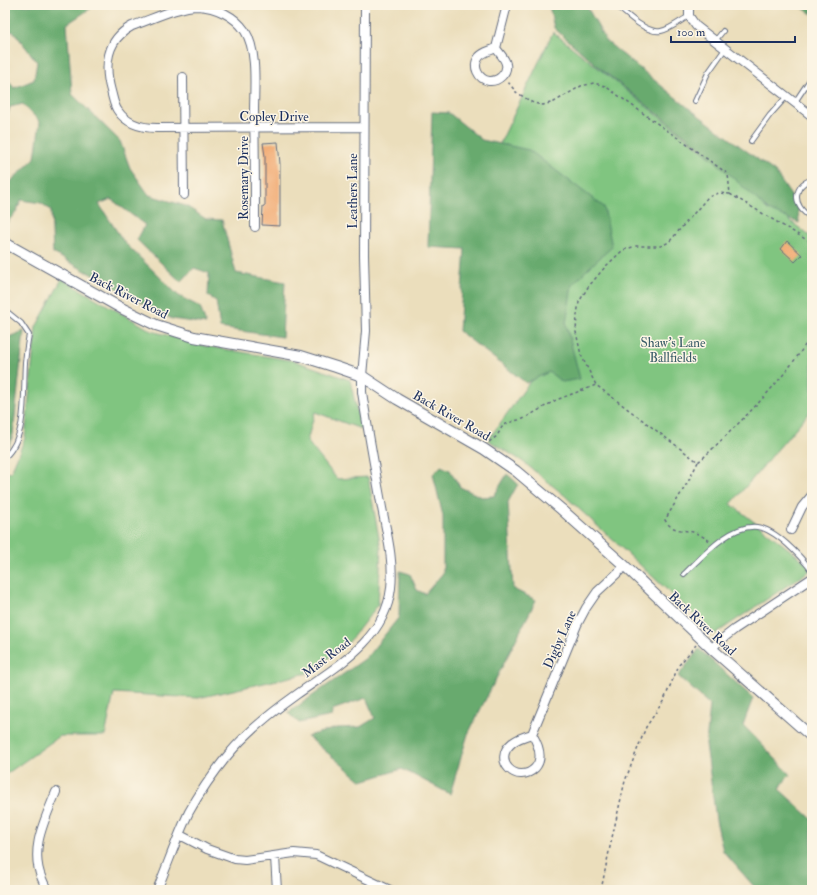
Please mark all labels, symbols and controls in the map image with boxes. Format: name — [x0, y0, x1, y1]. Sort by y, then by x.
scale bar — [671, 18, 795, 44]
text: 100 m — [677, 25, 706, 40]
street label: Copley Drive — [239, 109, 309, 126]
street label: Rosemary Drive — [236, 136, 253, 220]
street label: Leathers Lane — [345, 153, 361, 229]
street label: Back River Road — [86, 269, 171, 323]
park label: Shaw’s Lane Ballfields — [641, 335, 706, 366]
street label: Back River Road — [410, 387, 493, 445]
street label: Back River Road — [665, 588, 740, 659]
street label: Digby Lane — [540, 607, 581, 671]
street label: Mast Road — [299, 634, 354, 681]

